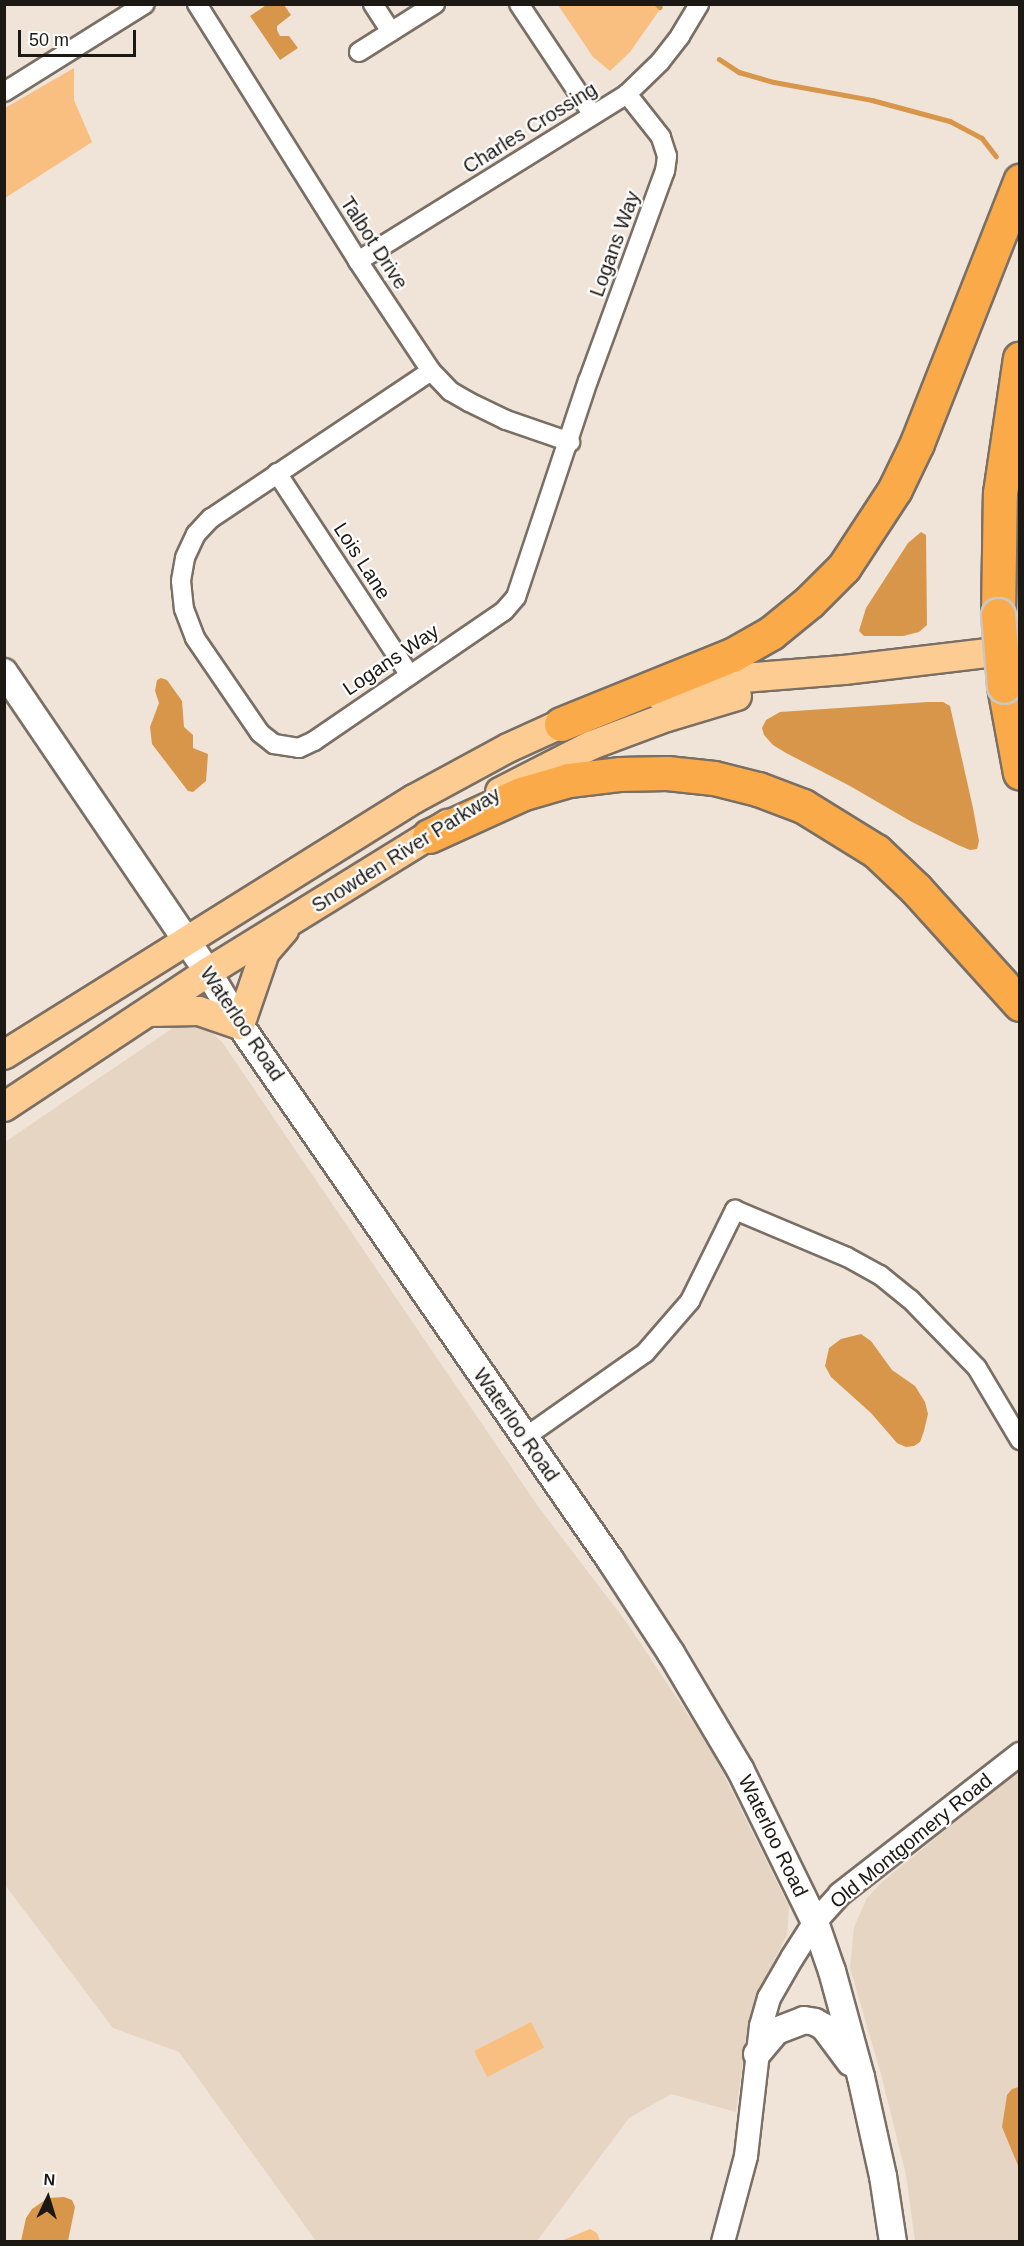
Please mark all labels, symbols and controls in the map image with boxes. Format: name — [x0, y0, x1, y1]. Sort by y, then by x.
scale bar — [21, 18, 140, 56]
text: 50 m — [29, 30, 69, 50]
street label: Charles Crossing — [459, 77, 601, 179]
street label: Logans Way — [585, 188, 645, 300]
street label: Talbot Drive — [335, 192, 413, 294]
street label: Lois Lane — [328, 518, 396, 604]
street label: Logans Way — [339, 619, 443, 701]
street label: Snowden River Parkway — [307, 782, 505, 918]
street label: Waterloo Road — [195, 962, 289, 1086]
street label: Waterloo Road — [468, 1364, 564, 1486]
street label: Old Montgomery Road — [825, 1768, 997, 1914]
street label: Waterloo Road — [733, 1771, 813, 1901]
north arrow — [18, 2168, 78, 2228]
text: N — [43, 2171, 56, 2188]

